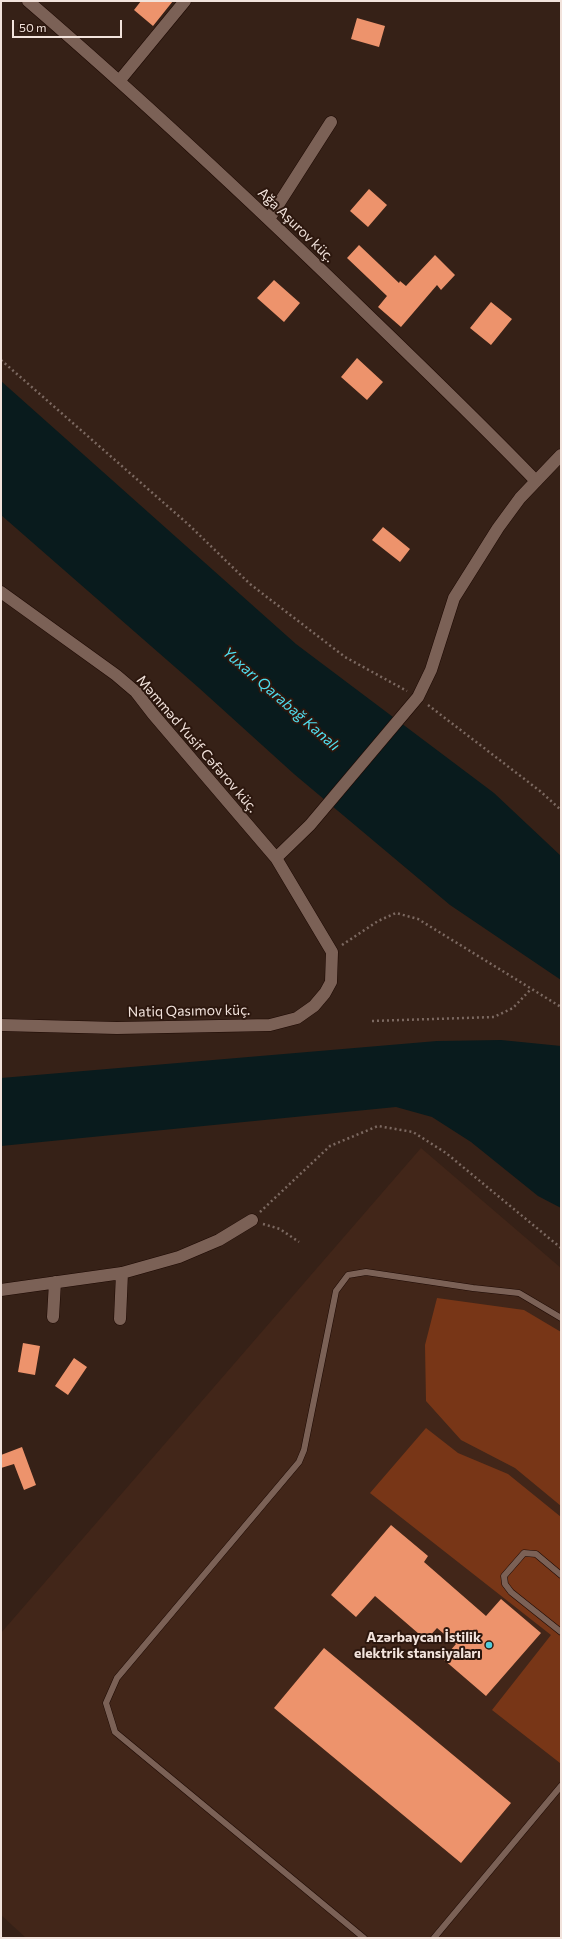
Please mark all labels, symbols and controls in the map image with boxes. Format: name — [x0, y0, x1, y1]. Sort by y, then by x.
scale bar — [14, 12, 124, 38]
text: 50 m — [19, 20, 47, 34]
street label: Ağa Aşurov küç. — [254, 184, 338, 266]
water label: Yuxarı Qarabağ Kanalı — [219, 643, 343, 755]
street label: Məmməd Yusif Cəfərov küç. — [133, 672, 261, 816]
street label: Natiq Qasımov küç. — [128, 1002, 250, 1020]
place label: Azərbaycan İstilik elektrik stansiyaları — [354, 1629, 481, 1662]
marker: Azərbaycan İstilik elektrik stansiyaları — [484, 1640, 494, 1650]

